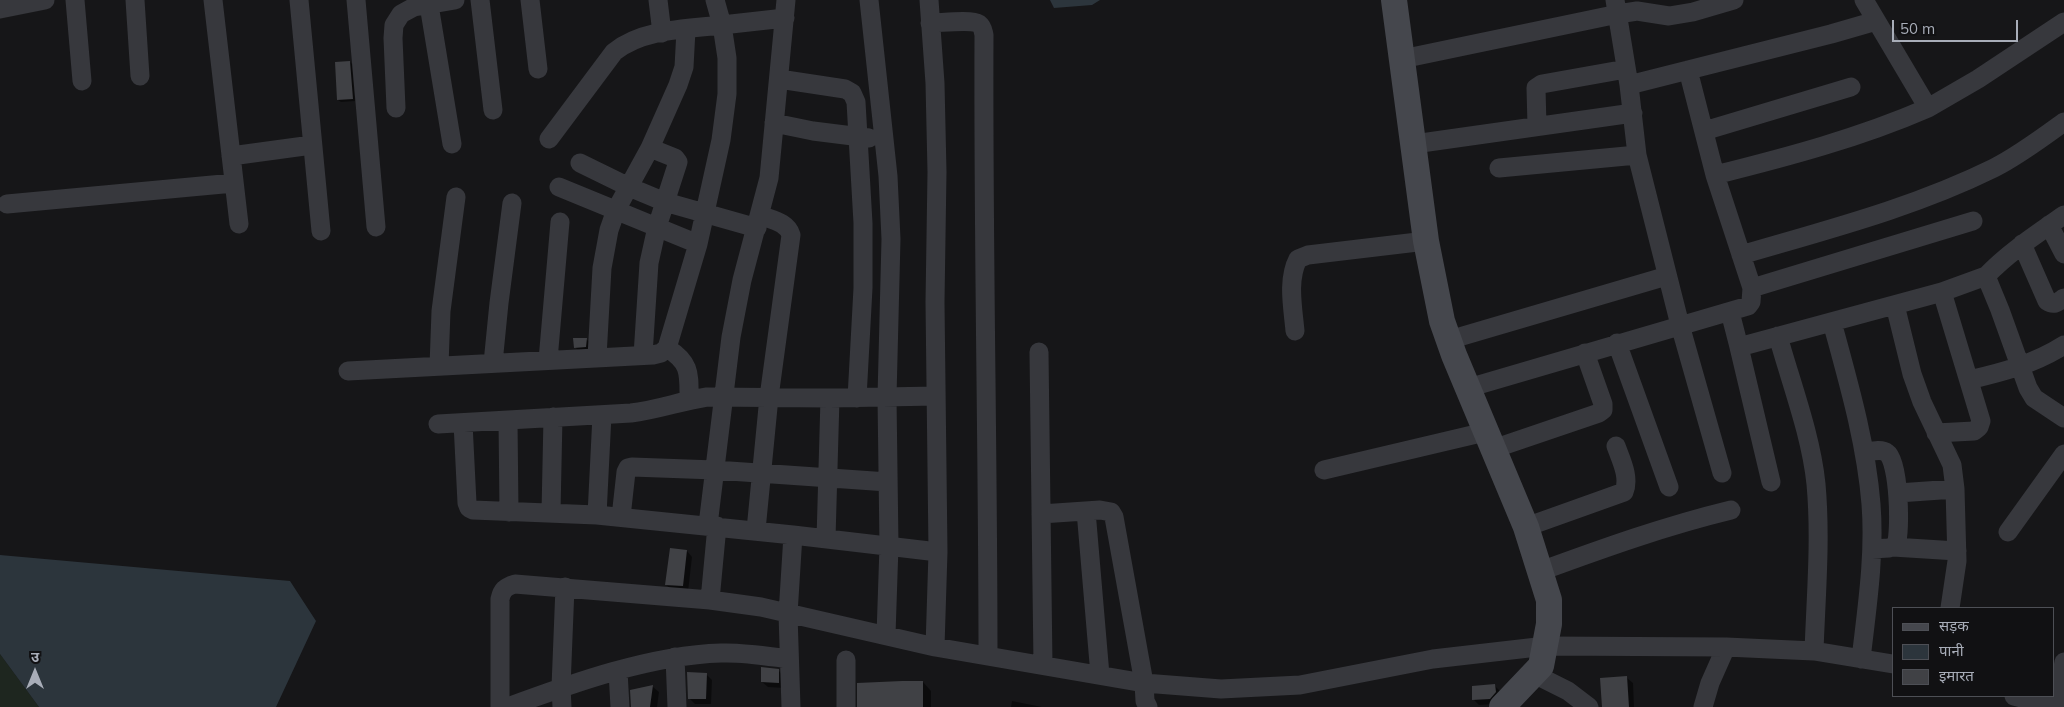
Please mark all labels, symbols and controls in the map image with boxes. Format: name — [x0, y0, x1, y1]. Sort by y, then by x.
scale bar — [1894, 10, 2020, 42]
text: 50 m — [1900, 19, 1935, 38]
legend — [1892, 607, 2054, 697]
text: सड़क — [1939, 616, 1969, 635]
text: पानी — [1939, 641, 1964, 660]
north arrow — [10, 647, 60, 697]
text: उ — [31, 648, 39, 666]
text: इमारत — [1939, 666, 1974, 685]

